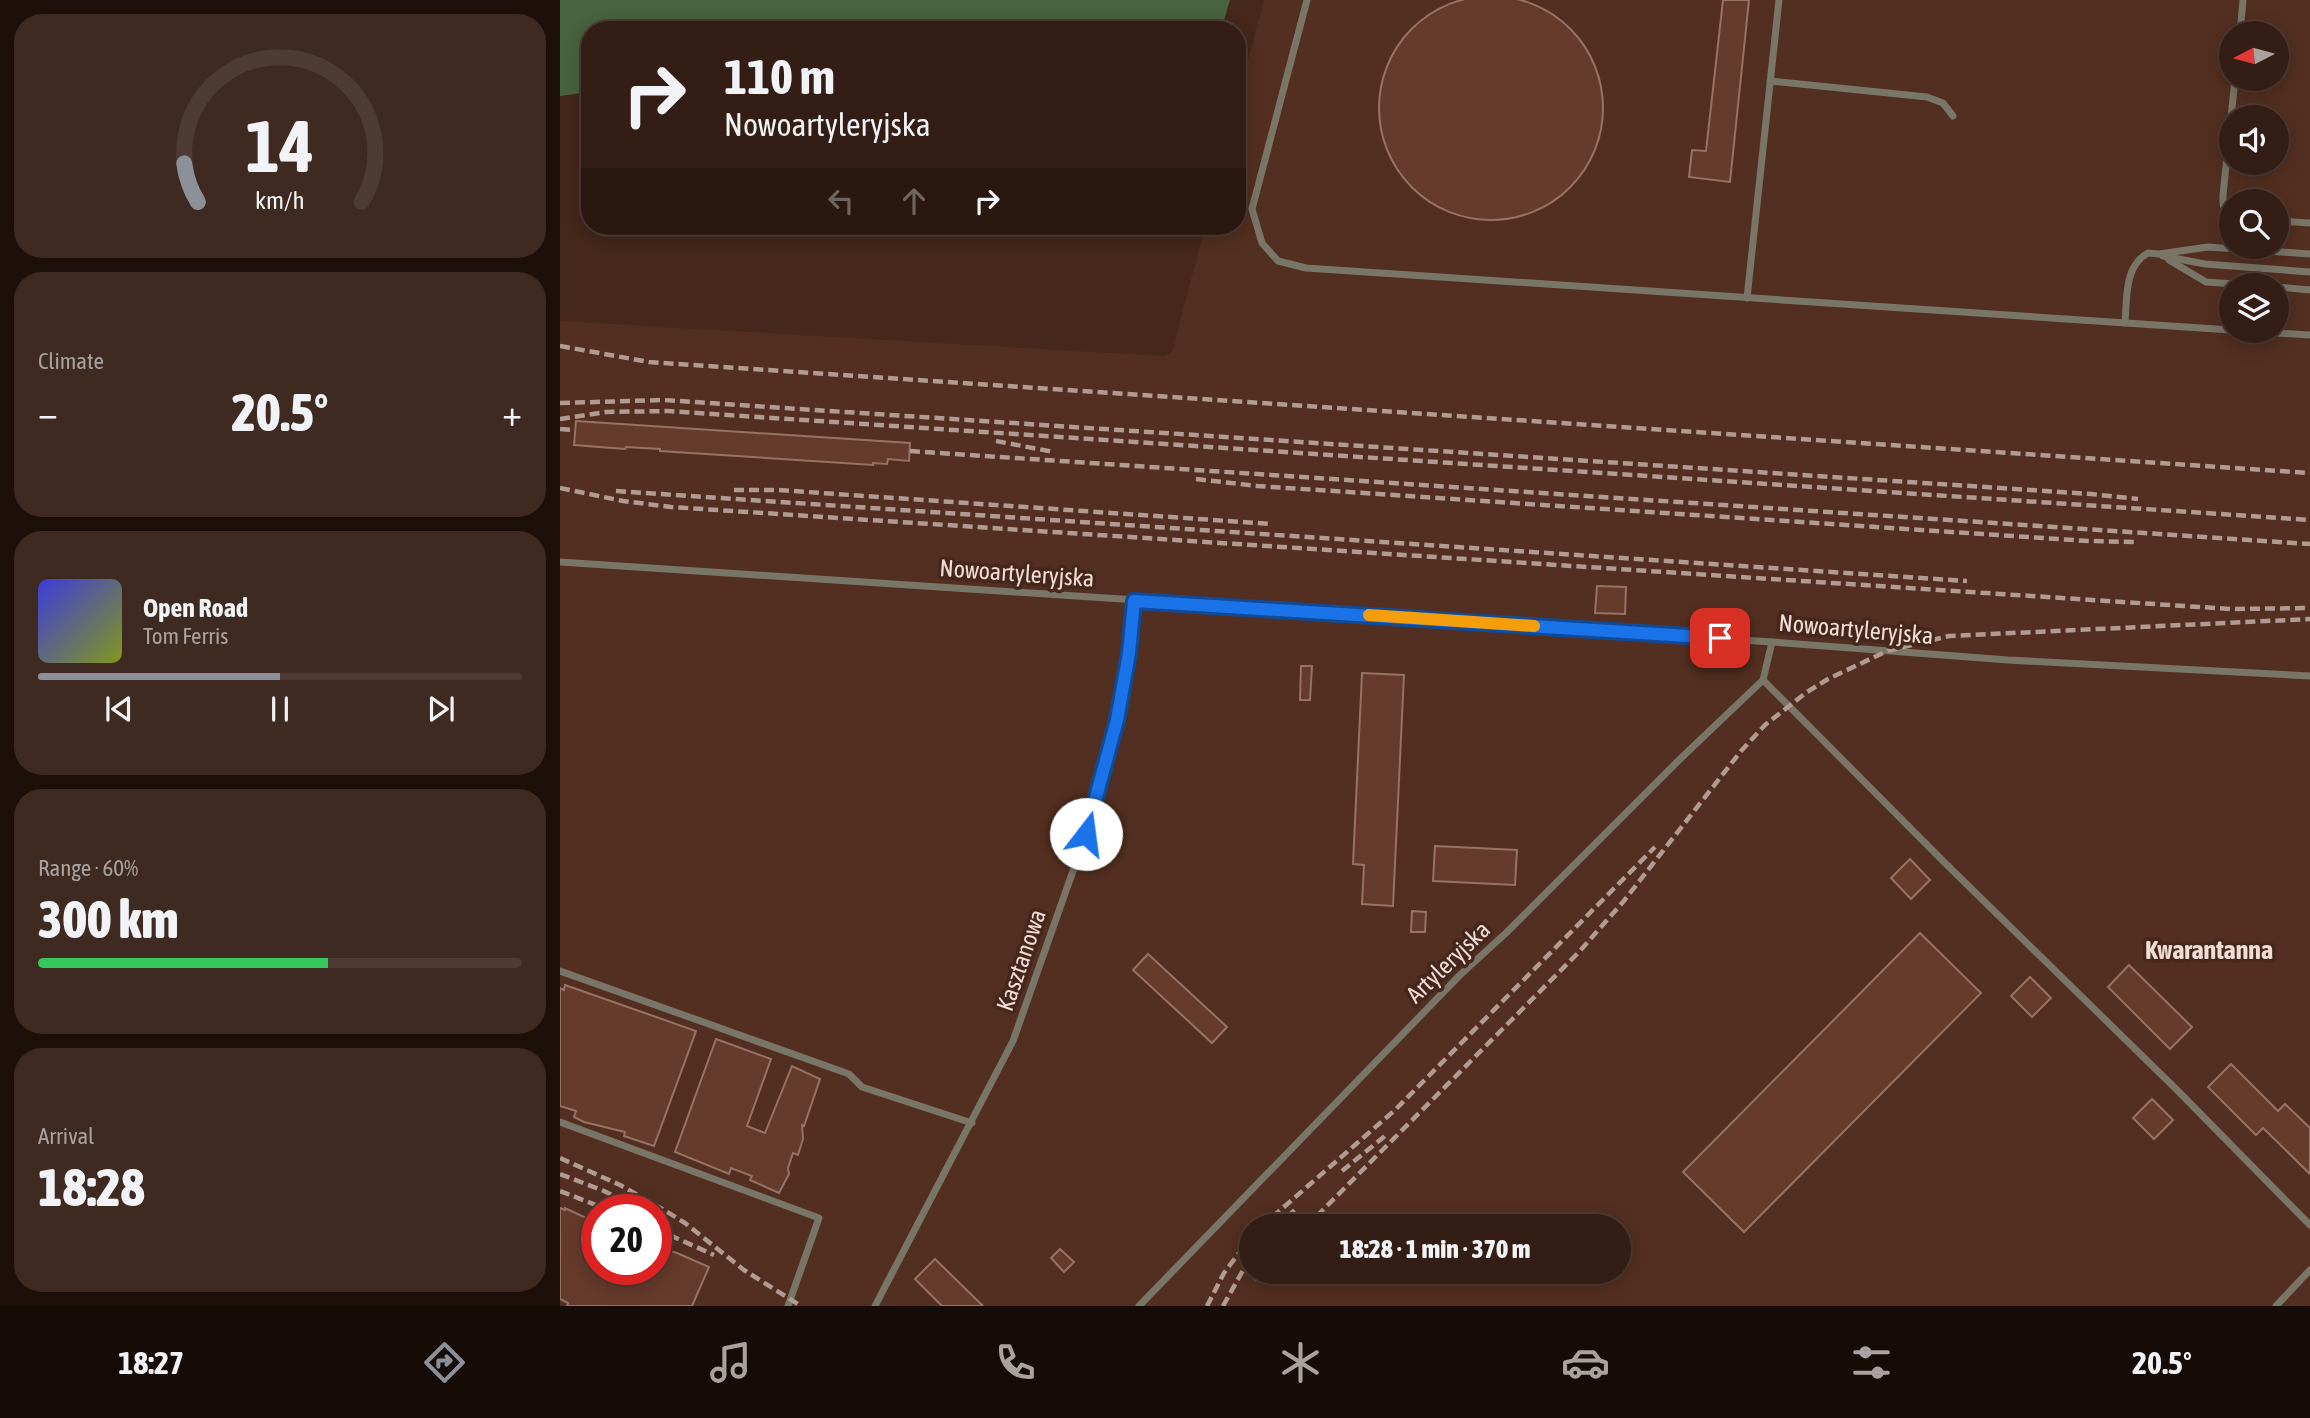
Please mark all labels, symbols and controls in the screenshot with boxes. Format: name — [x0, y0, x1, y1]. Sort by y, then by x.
north arrow — [2219, 21, 2289, 91]
map controls — [2219, 21, 2289, 343]
text: 110 m — [724, 48, 835, 104]
icon: right — [609, 49, 700, 140]
text: 14 — [246, 105, 314, 188]
button: sound — [2219, 105, 2289, 175]
text: Nowoartyleryjska — [724, 106, 931, 143]
icon: left — [822, 182, 860, 220]
icon: ahead — [895, 182, 933, 220]
icon: right — [968, 182, 1006, 220]
text: km/h — [255, 186, 305, 214]
button: search — [2219, 189, 2289, 259]
button: layers — [2219, 273, 2289, 343]
text: Climate — [38, 348, 104, 374]
text: 20.5° — [232, 382, 328, 442]
text: − — [38, 391, 58, 434]
text: + — [502, 391, 522, 434]
street label: Nowoartyleryjska — [939, 554, 1095, 592]
text: Open Road — [143, 593, 248, 623]
pin — [1690, 608, 1750, 668]
street label: Nowoartyleryjska — [1778, 609, 1934, 649]
icon: arrive — [1701, 619, 1739, 657]
text: Tom Ferris — [143, 623, 228, 649]
icon: previous — [100, 690, 138, 728]
icon: pause — [261, 690, 299, 728]
icon: next — [422, 690, 460, 728]
position arrow — [1049, 797, 1123, 871]
text: Range · 60% — [38, 855, 138, 881]
text: 300 km — [38, 889, 179, 949]
street label: Kasztanowa — [991, 906, 1051, 1014]
street label: Artyleryjska — [1401, 916, 1495, 1008]
district label: Kwarantanna — [2145, 935, 2273, 965]
text: Arrival — [38, 1123, 94, 1149]
text: 18:28 — [38, 1157, 145, 1217]
speed limit sign: 20 — [581, 1194, 672, 1285]
text: 18:28 · 1 min · 370 m — [1340, 1234, 1530, 1264]
icon: directions — [420, 1338, 469, 1387]
icon: music — [706, 1338, 755, 1387]
icon: phone — [991, 1338, 1040, 1387]
icon: climate — [1276, 1338, 1325, 1387]
icon: car — [1561, 1338, 1610, 1387]
icon: filters — [1847, 1338, 1896, 1387]
text: 18:27 — [118, 1344, 184, 1381]
text: 20.5° — [2132, 1344, 2192, 1381]

